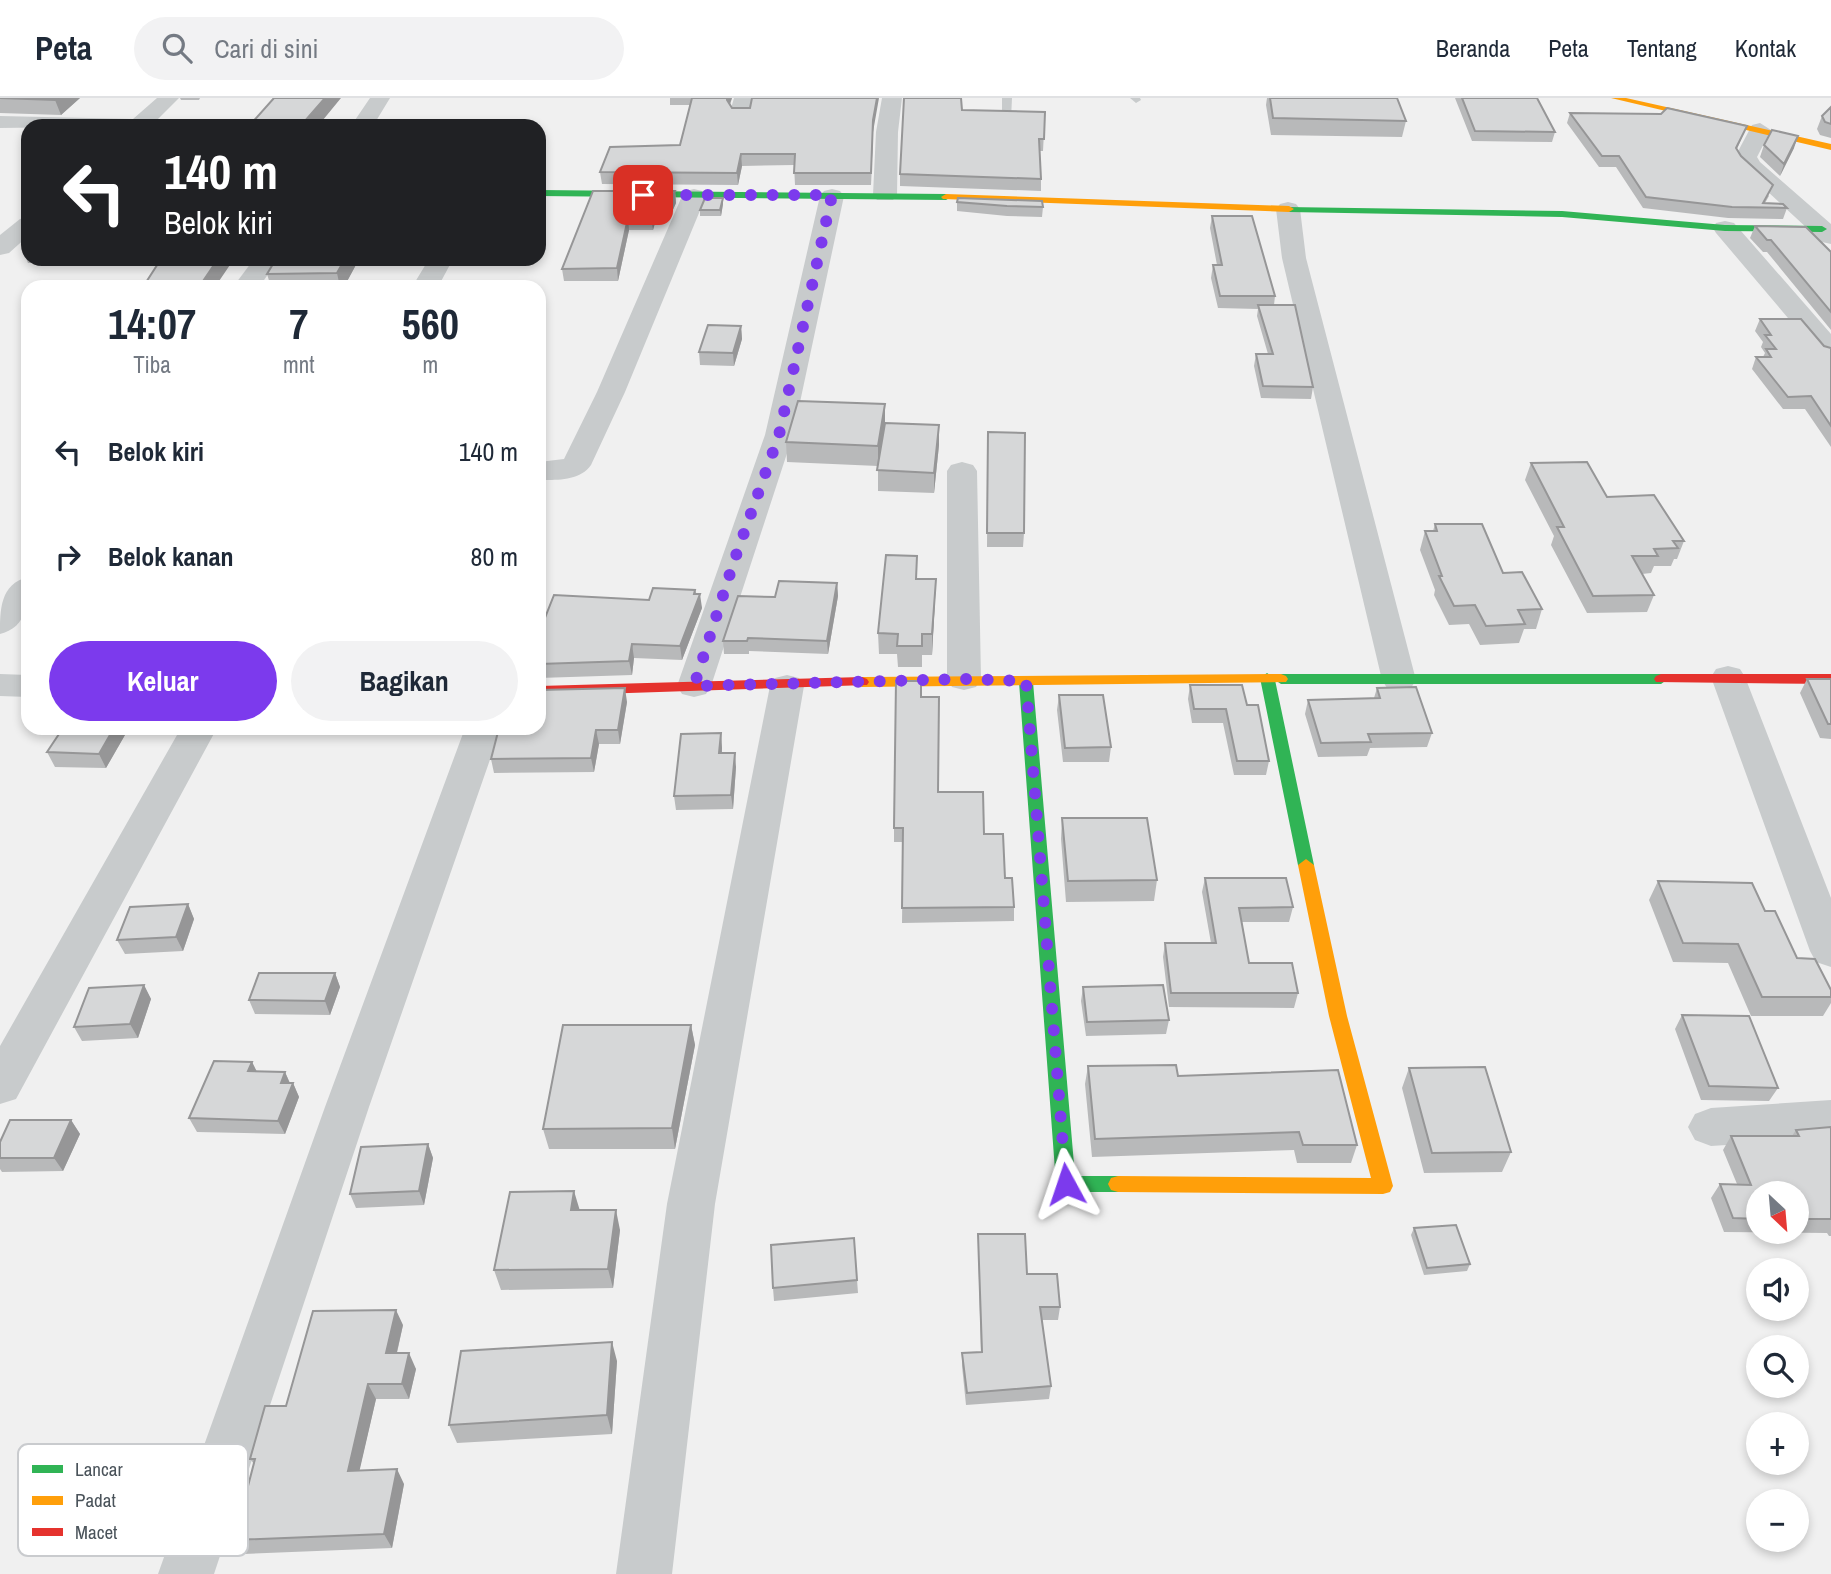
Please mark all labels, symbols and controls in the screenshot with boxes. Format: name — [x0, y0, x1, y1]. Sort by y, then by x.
search box — [134, 17, 624, 80]
text: Peta — [35, 26, 92, 70]
icon: search — [158, 29, 196, 67]
text: Cari di sini — [214, 31, 318, 66]
text: Beranda — [1436, 32, 1510, 64]
text: Peta — [1548, 32, 1589, 64]
text: Tentang — [1627, 32, 1697, 64]
text: Kontak — [1735, 32, 1796, 64]
text: 140 m — [164, 138, 278, 204]
icon: left — [49, 147, 140, 238]
pin — [613, 165, 673, 225]
icon: arrive — [624, 176, 662, 214]
text: Belok kiri — [164, 201, 273, 244]
text: 14:07 — [108, 296, 196, 352]
text: 7 — [289, 296, 308, 352]
text: 560 — [402, 296, 459, 352]
text: Tiba — [133, 349, 171, 380]
text: mnt — [283, 349, 315, 380]
text: m — [422, 349, 438, 380]
icon: left — [49, 433, 87, 471]
text: Belok kiri — [108, 434, 204, 469]
text: 140 m — [459, 434, 518, 469]
icon: right — [49, 538, 87, 576]
text: Belok kanan — [108, 539, 234, 574]
text: 80 m — [471, 539, 518, 574]
button: Keluar — [49, 641, 277, 721]
button: Bagikan — [291, 641, 518, 721]
position arrow — [1029, 1147, 1103, 1221]
north arrow — [1746, 1181, 1810, 1244]
map controls — [1746, 1181, 1809, 1552]
button: sound — [1746, 1258, 1809, 1321]
button: search — [1746, 1335, 1809, 1398]
button: + — [1746, 1412, 1809, 1475]
legend — [18, 1444, 248, 1556]
text: Lancar — [75, 1456, 123, 1482]
text: Padat — [75, 1487, 116, 1513]
button: − — [1746, 1489, 1809, 1552]
text: Macet — [75, 1519, 118, 1545]

